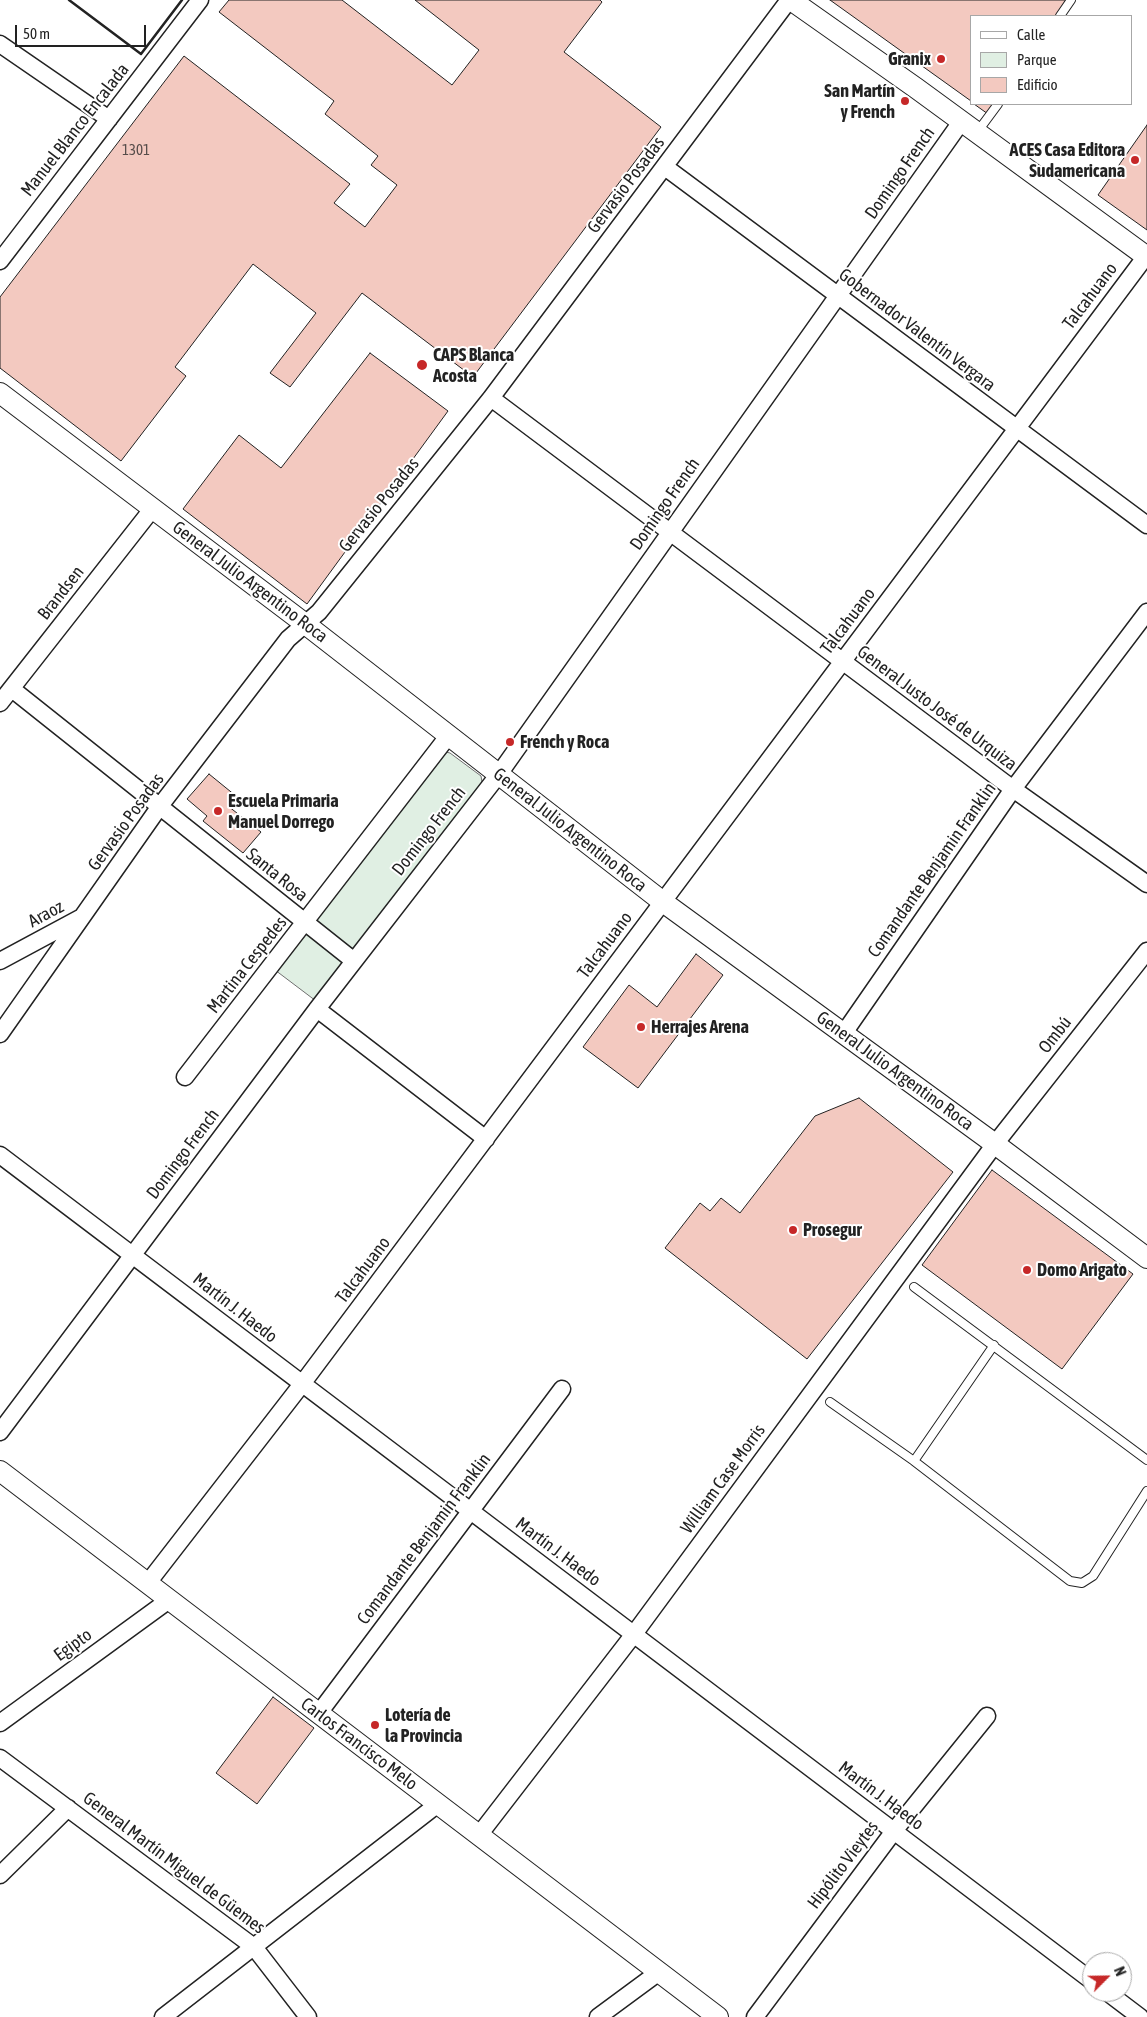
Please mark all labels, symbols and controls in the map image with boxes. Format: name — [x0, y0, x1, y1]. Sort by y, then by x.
scale bar — [18, 15, 149, 47]
legend — [970, 15, 1132, 105]
text: 50 m — [23, 25, 50, 42]
text: Calle — [1017, 26, 1045, 43]
place label: Granix — [888, 48, 931, 70]
text: Parque — [1017, 51, 1057, 68]
marker: Granix — [935, 53, 947, 65]
street label: Manuel Blanco Encalada — [16, 59, 134, 201]
text: Edificio — [1017, 76, 1058, 93]
place label: San Martín y French — [824, 80, 895, 122]
marker: San Martín y French — [899, 95, 911, 107]
street label: Domingo French — [860, 123, 940, 223]
street label: Gervasio Posadas — [583, 133, 669, 237]
place label: ACES Casa Editora Sudamericana — [1010, 139, 1125, 182]
house number: 1301 — [122, 141, 150, 159]
marker: ACES Casa Editora Sudamericana — [1129, 154, 1141, 166]
street label: Talcahuano — [1058, 259, 1122, 333]
street label: Gobernador Valentín Vergara — [834, 264, 1000, 396]
place label: CAPS Blanca Acosta — [433, 344, 514, 386]
marker: CAPS Blanca Acosta — [415, 358, 429, 372]
street label: Gervasio Posadas — [334, 453, 424, 557]
street label: Domingo French — [625, 454, 705, 554]
street label: General Julio Argentino Roca — [168, 517, 332, 647]
street label: Brandsen — [33, 562, 89, 624]
street label: Talcahuano — [816, 584, 880, 658]
street label: General Justo José de Urquiza — [853, 641, 1021, 775]
place label: French y Roca — [520, 731, 609, 753]
marker: French y Roca — [504, 736, 516, 748]
street label: General Julio Argentino Roca — [489, 763, 651, 897]
street label: Gervasio Posadas — [83, 769, 169, 875]
street label: Comandante Benjamin Franklin — [863, 778, 1001, 962]
street label: Domingo French — [387, 782, 471, 880]
place label: Escuela Primaria Manuel Dorrego — [228, 790, 339, 832]
marker: Escuela Primaria Manuel Dorrego — [212, 805, 224, 817]
street label: Santa Rosa — [242, 844, 312, 906]
street label: Araoz — [25, 896, 67, 932]
street label: Talcahuano — [573, 908, 637, 982]
street label: Martina Cespedes — [203, 912, 291, 1018]
street label: General Julio Argentino Roca — [812, 1007, 978, 1135]
street label: Ombú — [1034, 1012, 1076, 1058]
place label: Herrajes Arena — [651, 1016, 749, 1038]
marker: Herrajes Arena — [635, 1021, 647, 1033]
street label: Domingo French — [142, 1105, 224, 1203]
place label: Prosegur — [803, 1219, 862, 1241]
marker: Prosegur — [787, 1224, 799, 1236]
street label: Talcahuano — [331, 1233, 395, 1307]
place label: Domo Arigato — [1037, 1259, 1127, 1281]
marker: Domo Arigato — [1021, 1264, 1033, 1276]
street label: Martín J. Haedo — [189, 1268, 281, 1348]
street label: William Case Morris — [676, 1420, 770, 1538]
street label: Comandante Benjamin Franklin — [353, 1449, 495, 1629]
street label: Martín J. Haedo — [511, 1513, 605, 1591]
street label: Egipto — [50, 1624, 96, 1666]
street label: Carlos Francisco Melo — [296, 1693, 422, 1795]
place label: Lotería de la Provincia — [385, 1704, 462, 1746]
marker: Lotería de la Provincia — [369, 1719, 381, 1731]
street label: Martín J. Haedo — [834, 1757, 928, 1835]
street label: General Martín Miguel de Güemes — [79, 1787, 269, 1939]
street label: Hipólito Vieytes — [803, 1817, 883, 1913]
north arrow — [1082, 1952, 1132, 2002]
text: N — [1111, 1965, 1129, 1978]

